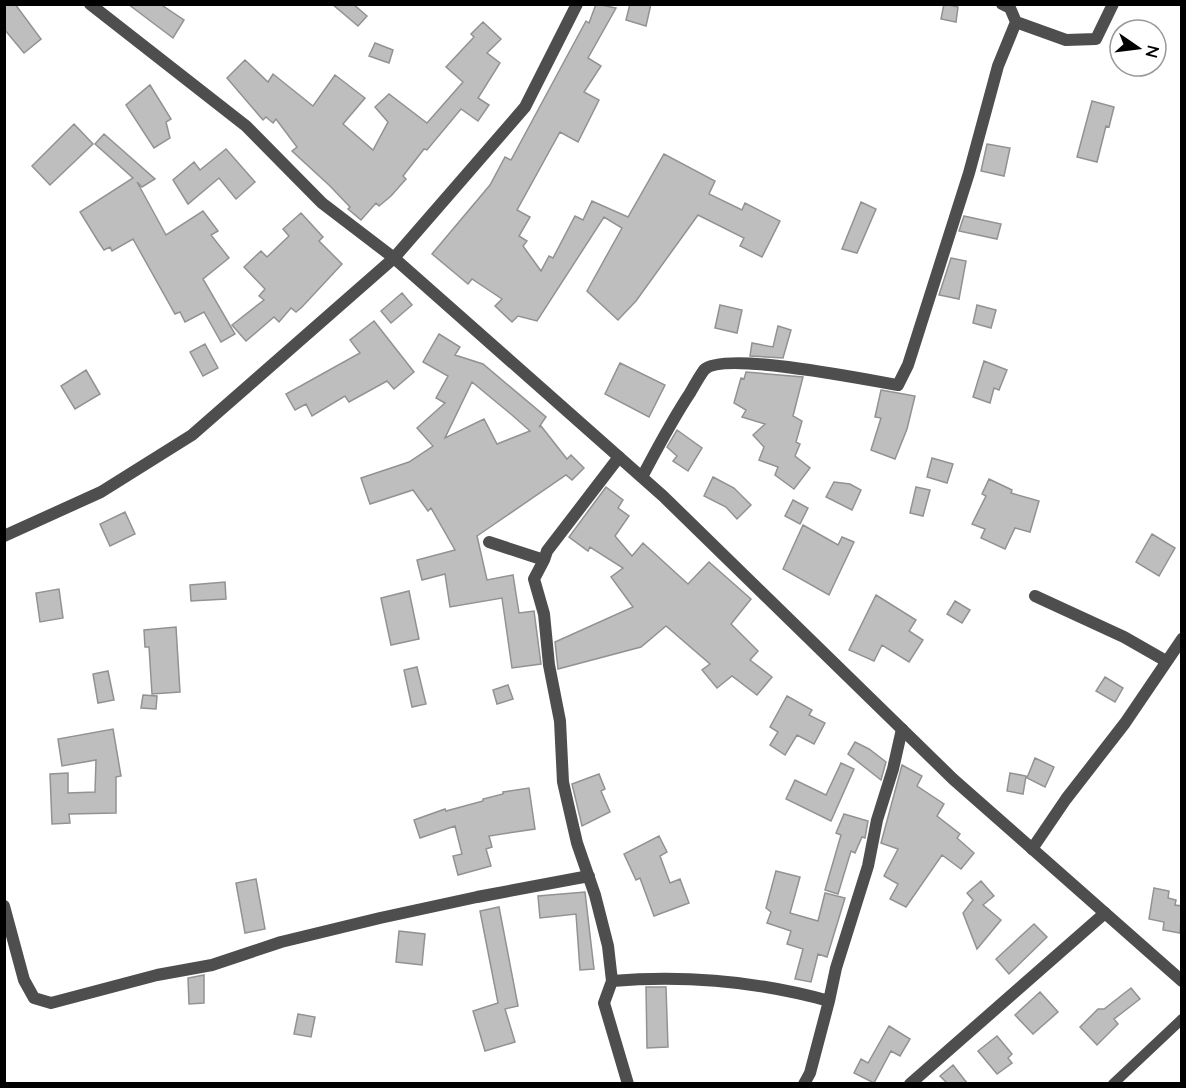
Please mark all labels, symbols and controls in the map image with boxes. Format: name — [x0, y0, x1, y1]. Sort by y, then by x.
north arrow — [1108, 18, 1168, 78]
text: N — [1142, 43, 1164, 60]

